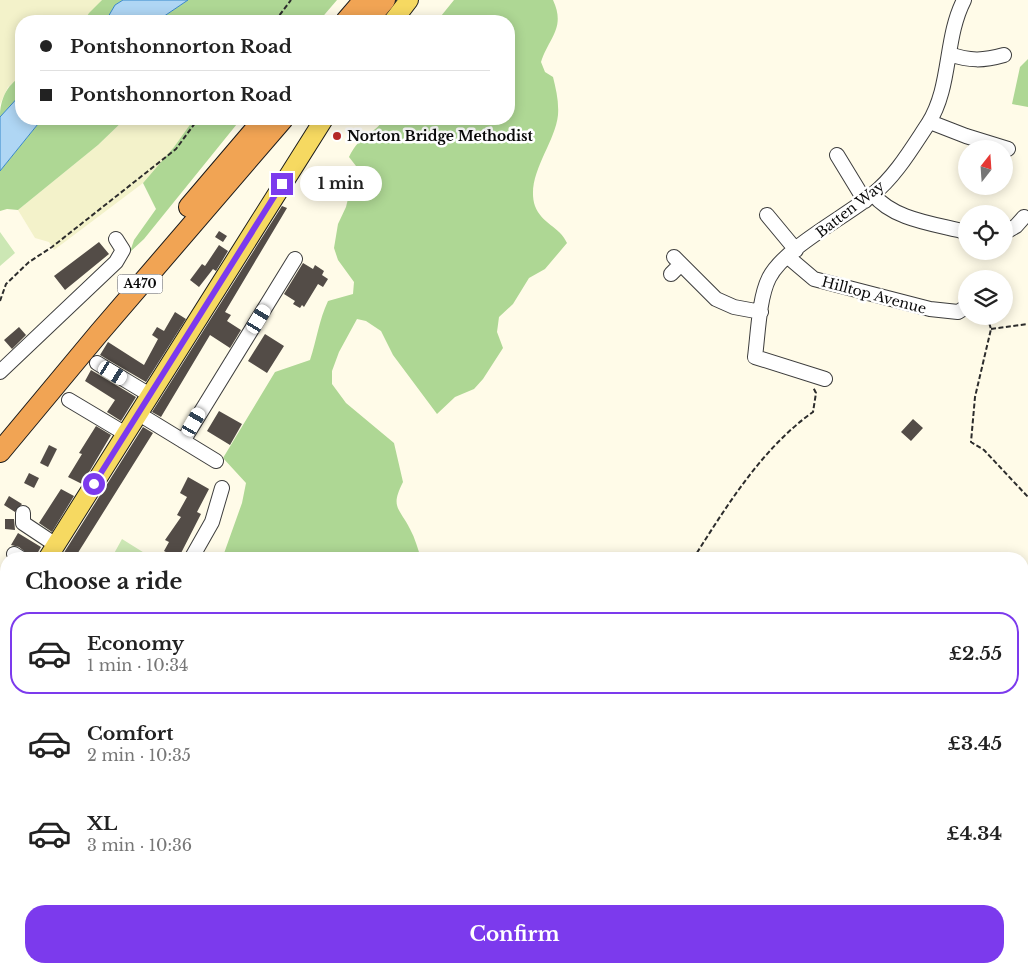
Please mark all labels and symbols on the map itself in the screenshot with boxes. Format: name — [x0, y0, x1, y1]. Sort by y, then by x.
place label: Norton Bridge Methodist — [347, 127, 534, 145]
marker: Norton Bridge Methodist — [331, 130, 343, 142]
north arrow — [958, 140, 1012, 195]
callout: 1 min — [300, 166, 382, 202]
route end — [271, 173, 293, 195]
street label: Batten Way — [812, 177, 888, 241]
street label: Hilltop Avenue — [820, 272, 928, 318]
road number: A470 — [118, 274, 162, 294]
car — [244, 302, 273, 336]
car — [96, 359, 129, 387]
car — [180, 405, 207, 439]
route start — [83, 473, 105, 495]

